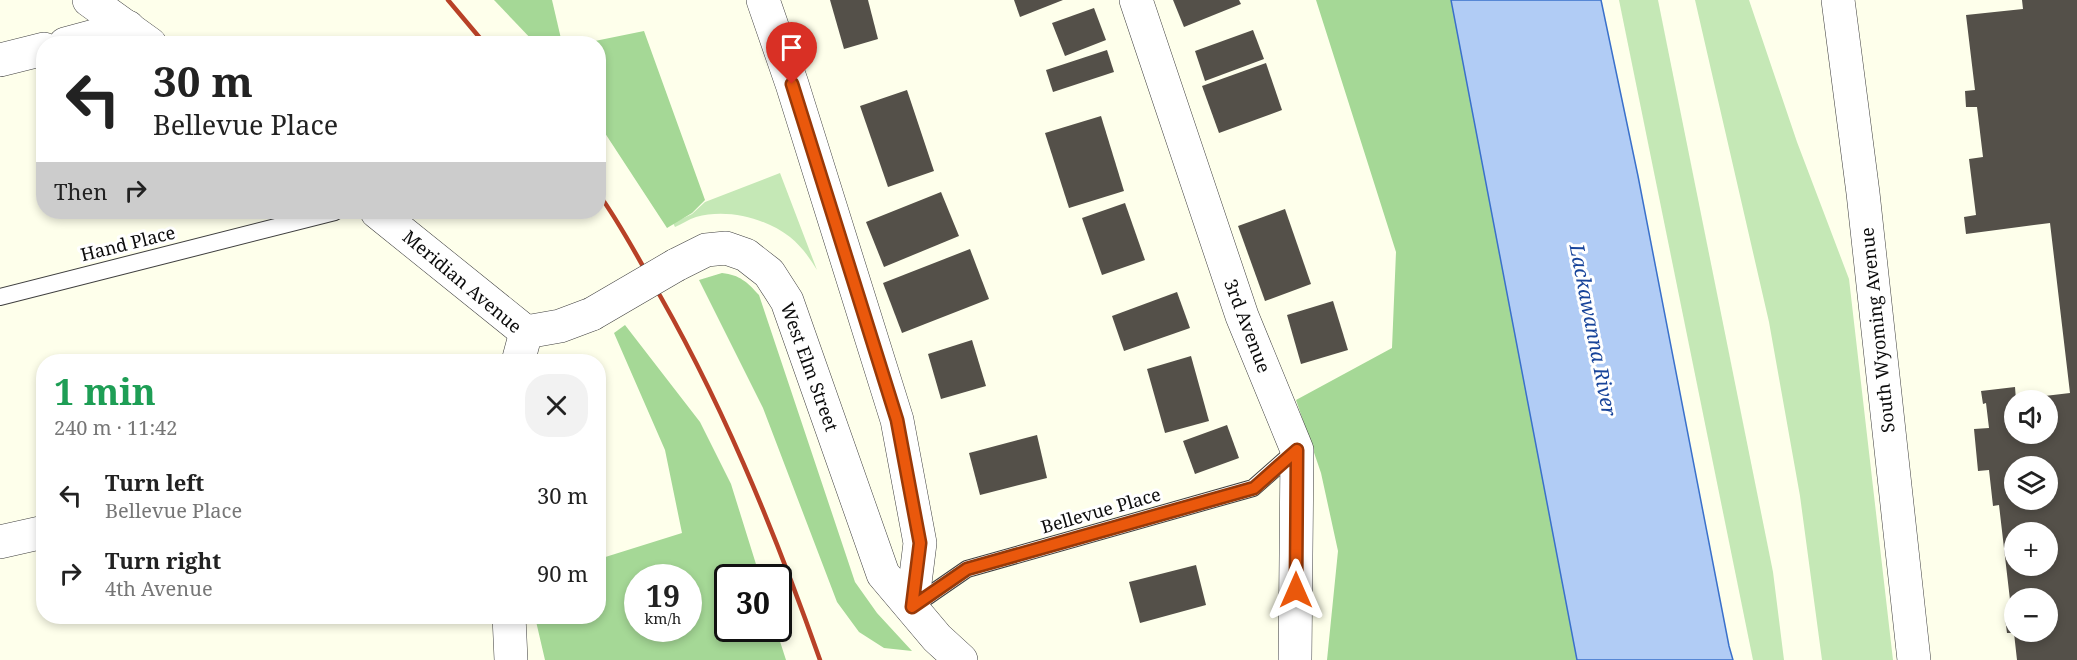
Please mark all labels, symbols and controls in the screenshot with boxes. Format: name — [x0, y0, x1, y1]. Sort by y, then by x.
pin — [766, 22, 817, 84]
icon: arrive — [775, 31, 808, 64]
text: 30 m — [153, 52, 253, 109]
icon: left — [54, 60, 132, 138]
text: Bellevue Place — [153, 106, 338, 143]
icon: right — [119, 174, 152, 207]
text: Then — [54, 176, 107, 206]
street label: Hand Place — [78, 220, 178, 266]
street label: Meridian Avenue — [398, 224, 527, 338]
street label: South Wyoming Avenue — [1854, 226, 1900, 434]
water label: Lackawanna River — [1563, 241, 1624, 419]
street label: 3rd Avenue — [1219, 275, 1277, 376]
street label: West Elm Street — [776, 299, 844, 434]
text: 1 min — [54, 367, 156, 416]
button: close — [525, 374, 588, 437]
map controls — [2004, 390, 2058, 642]
button: sound — [2004, 390, 2058, 444]
text: 240 m · 11:42 — [54, 414, 177, 441]
button: layers — [2004, 456, 2058, 510]
text: Turn left — [105, 467, 204, 497]
icon: left — [54, 479, 87, 512]
text: 30 m — [537, 480, 588, 510]
street label: Bellevue Place — [1038, 481, 1163, 539]
text: Bellevue Place — [105, 497, 242, 524]
button: + — [2004, 522, 2058, 576]
text: Turn right — [105, 545, 221, 575]
icon: right — [54, 557, 87, 590]
text: 90 m — [537, 558, 588, 588]
position arrow — [1264, 558, 1328, 622]
speed limit sign: 30 — [714, 564, 792, 642]
text: 4th Avenue — [105, 575, 213, 602]
text: 19 — [646, 575, 680, 616]
button: − — [2004, 588, 2058, 642]
text: km/h — [645, 608, 681, 628]

